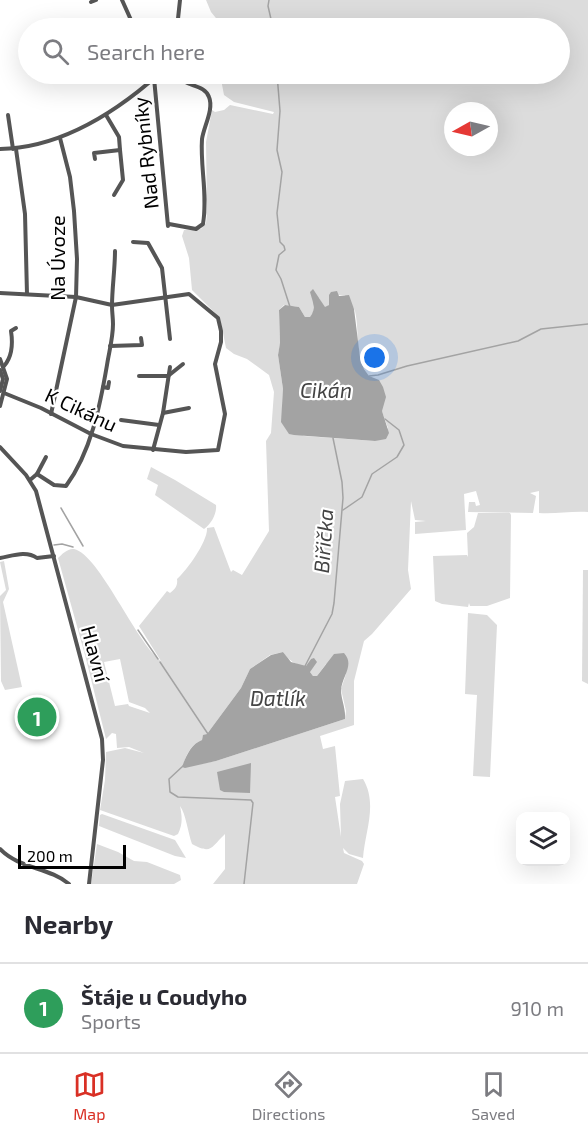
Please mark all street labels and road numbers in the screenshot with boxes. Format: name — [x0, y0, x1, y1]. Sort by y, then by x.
street label: Nad Rybníky — [127, 95, 163, 210]
street label: Na Úvoze — [45, 215, 69, 301]
street label: K Cikánu — [42, 382, 121, 436]
street label: Hlavní — [77, 623, 115, 686]

